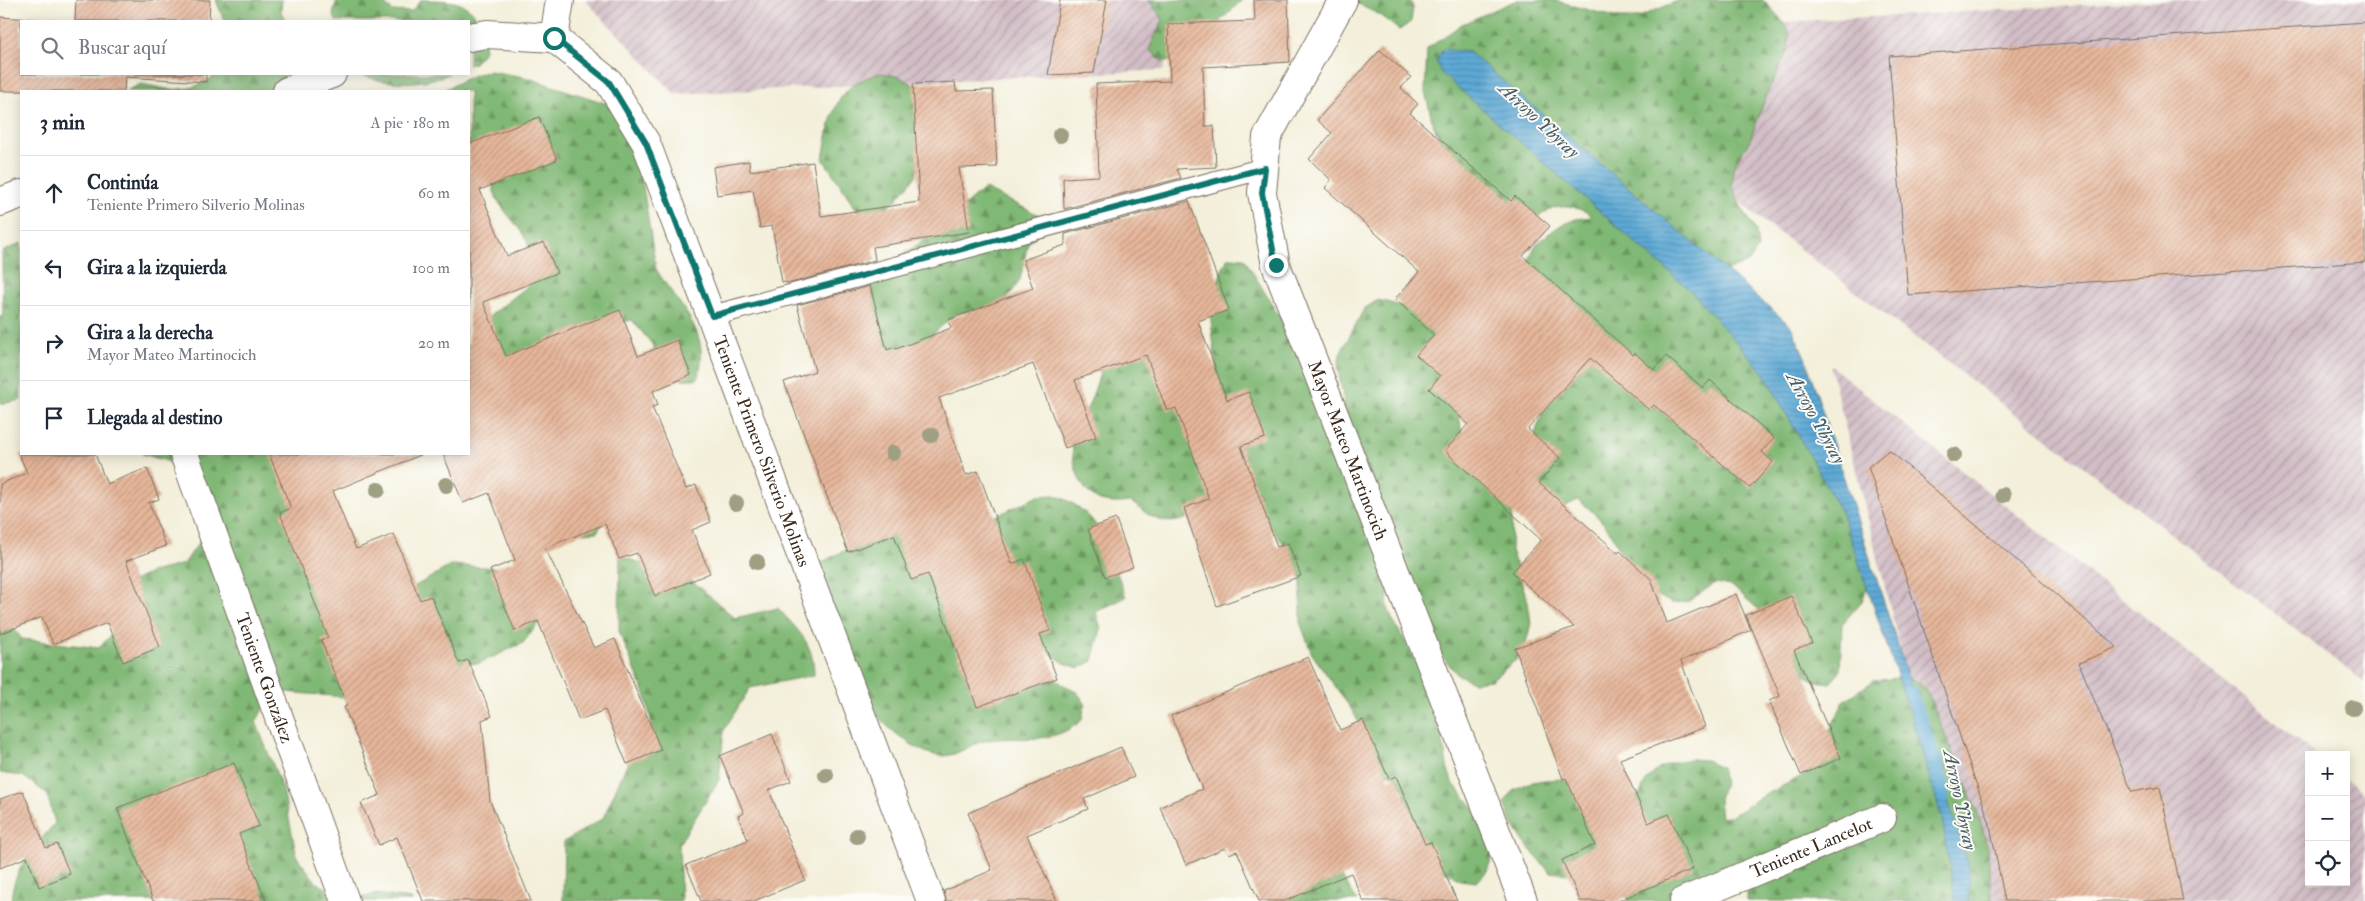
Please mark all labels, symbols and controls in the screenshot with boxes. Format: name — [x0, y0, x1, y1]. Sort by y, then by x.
search box — [20, 20, 470, 75]
route start — [543, 27, 566, 50]
icon: search — [38, 34, 66, 62]
text: Buscar aquí — [78, 36, 166, 60]
water label: Arroyo Ybyray — [1492, 75, 1585, 164]
text: 3 min — [40, 109, 85, 136]
text: A pie · 180 m — [371, 113, 450, 133]
text: Continúa — [87, 171, 158, 195]
icon: ahead — [40, 179, 68, 207]
text: 60 m — [418, 183, 450, 203]
text: Teniente Primero Silverio Molinas — [87, 195, 305, 215]
icon: left — [40, 254, 68, 282]
route end — [1265, 254, 1288, 277]
text: Gira a la izquierda — [87, 256, 226, 280]
text: 100 m — [412, 258, 450, 278]
text: Gira a la derecha — [87, 321, 213, 345]
icon: right — [40, 329, 68, 357]
street label: Teniente Primero Silverio Molinas — [708, 332, 816, 570]
text: 20 m — [418, 333, 450, 353]
text: Mayor Mateo Martinocich — [87, 345, 256, 365]
street label: Mayor Mateo Martinocich — [1303, 357, 1393, 544]
water label: Arroyo Ybyray — [1780, 366, 1851, 469]
icon: arrive — [40, 404, 68, 432]
text: Llegada al destino — [87, 406, 222, 430]
street label: Teniente González — [231, 610, 299, 746]
water label: Arroyo Ybyray — [1937, 746, 1982, 853]
map controls — [2305, 751, 2350, 886]
button: + — [2305, 751, 2350, 796]
button: − — [2305, 796, 2350, 841]
street label: Teniente Lancelot — [1747, 812, 1876, 883]
button: locate — [2305, 841, 2350, 886]

